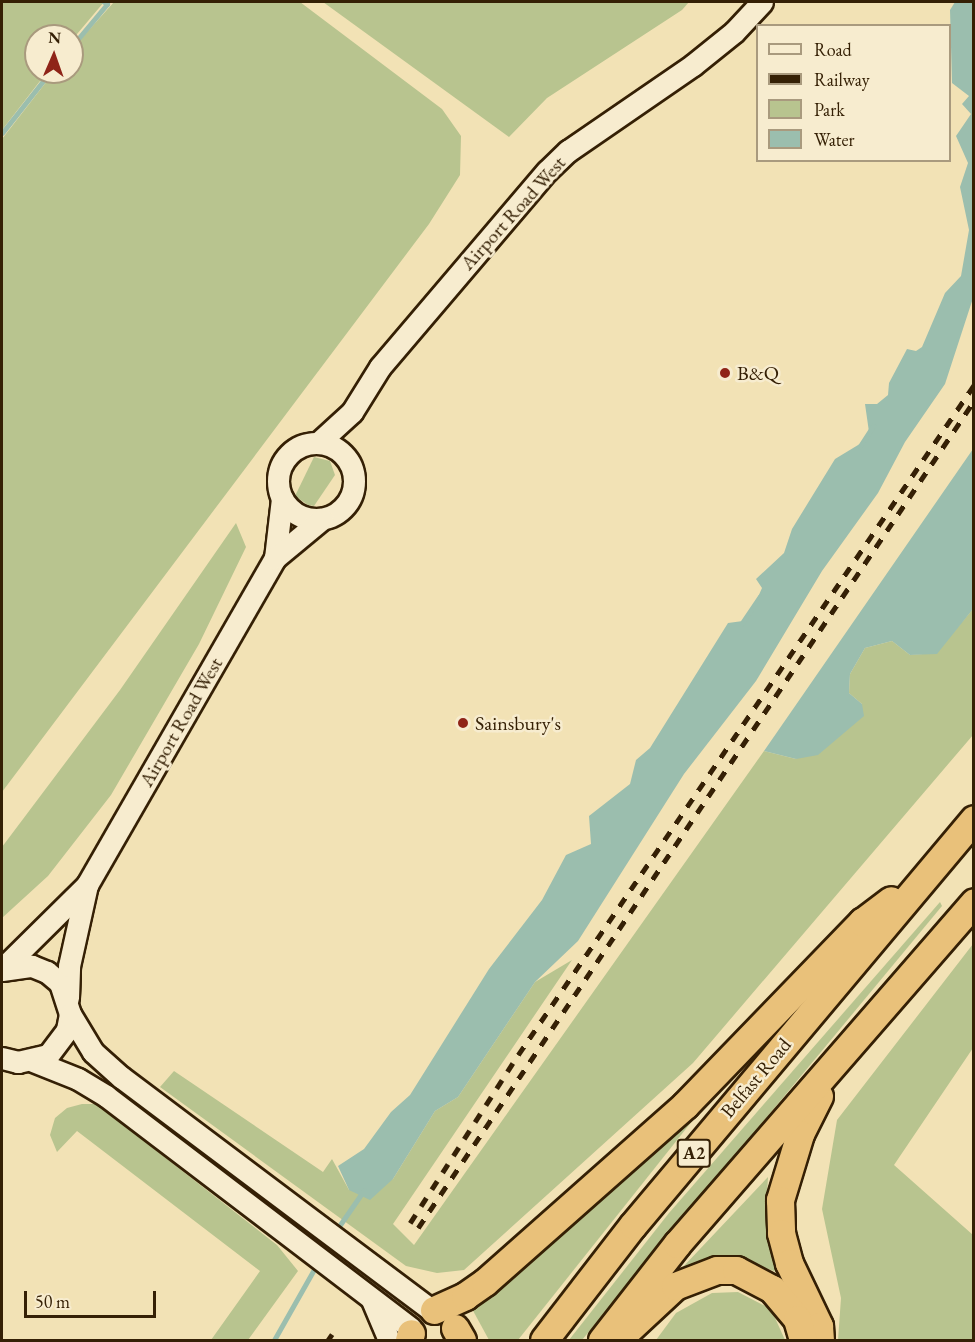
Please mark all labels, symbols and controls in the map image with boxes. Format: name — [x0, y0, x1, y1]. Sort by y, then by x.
north arrow — [24, 24, 84, 84]
legend — [756, 24, 951, 162]
text: N — [48, 27, 61, 48]
text: Road — [814, 38, 852, 61]
text: Railway — [814, 68, 870, 91]
text: Park — [814, 98, 845, 121]
text: Water — [814, 128, 855, 151]
street label: Airport Road West — [455, 151, 571, 275]
place label: B&Q — [737, 361, 779, 385]
marker: B&Q — [718, 366, 732, 380]
street label: Airport Road West — [134, 653, 228, 791]
place label: Sainsbury's — [475, 711, 561, 735]
marker: Sainsbury's — [456, 716, 470, 730]
street label: Belfast Road — [716, 1033, 796, 1123]
road number: A2 — [676, 1138, 712, 1168]
scale bar — [27, 1279, 159, 1317]
text: 50 m — [35, 1290, 70, 1313]

